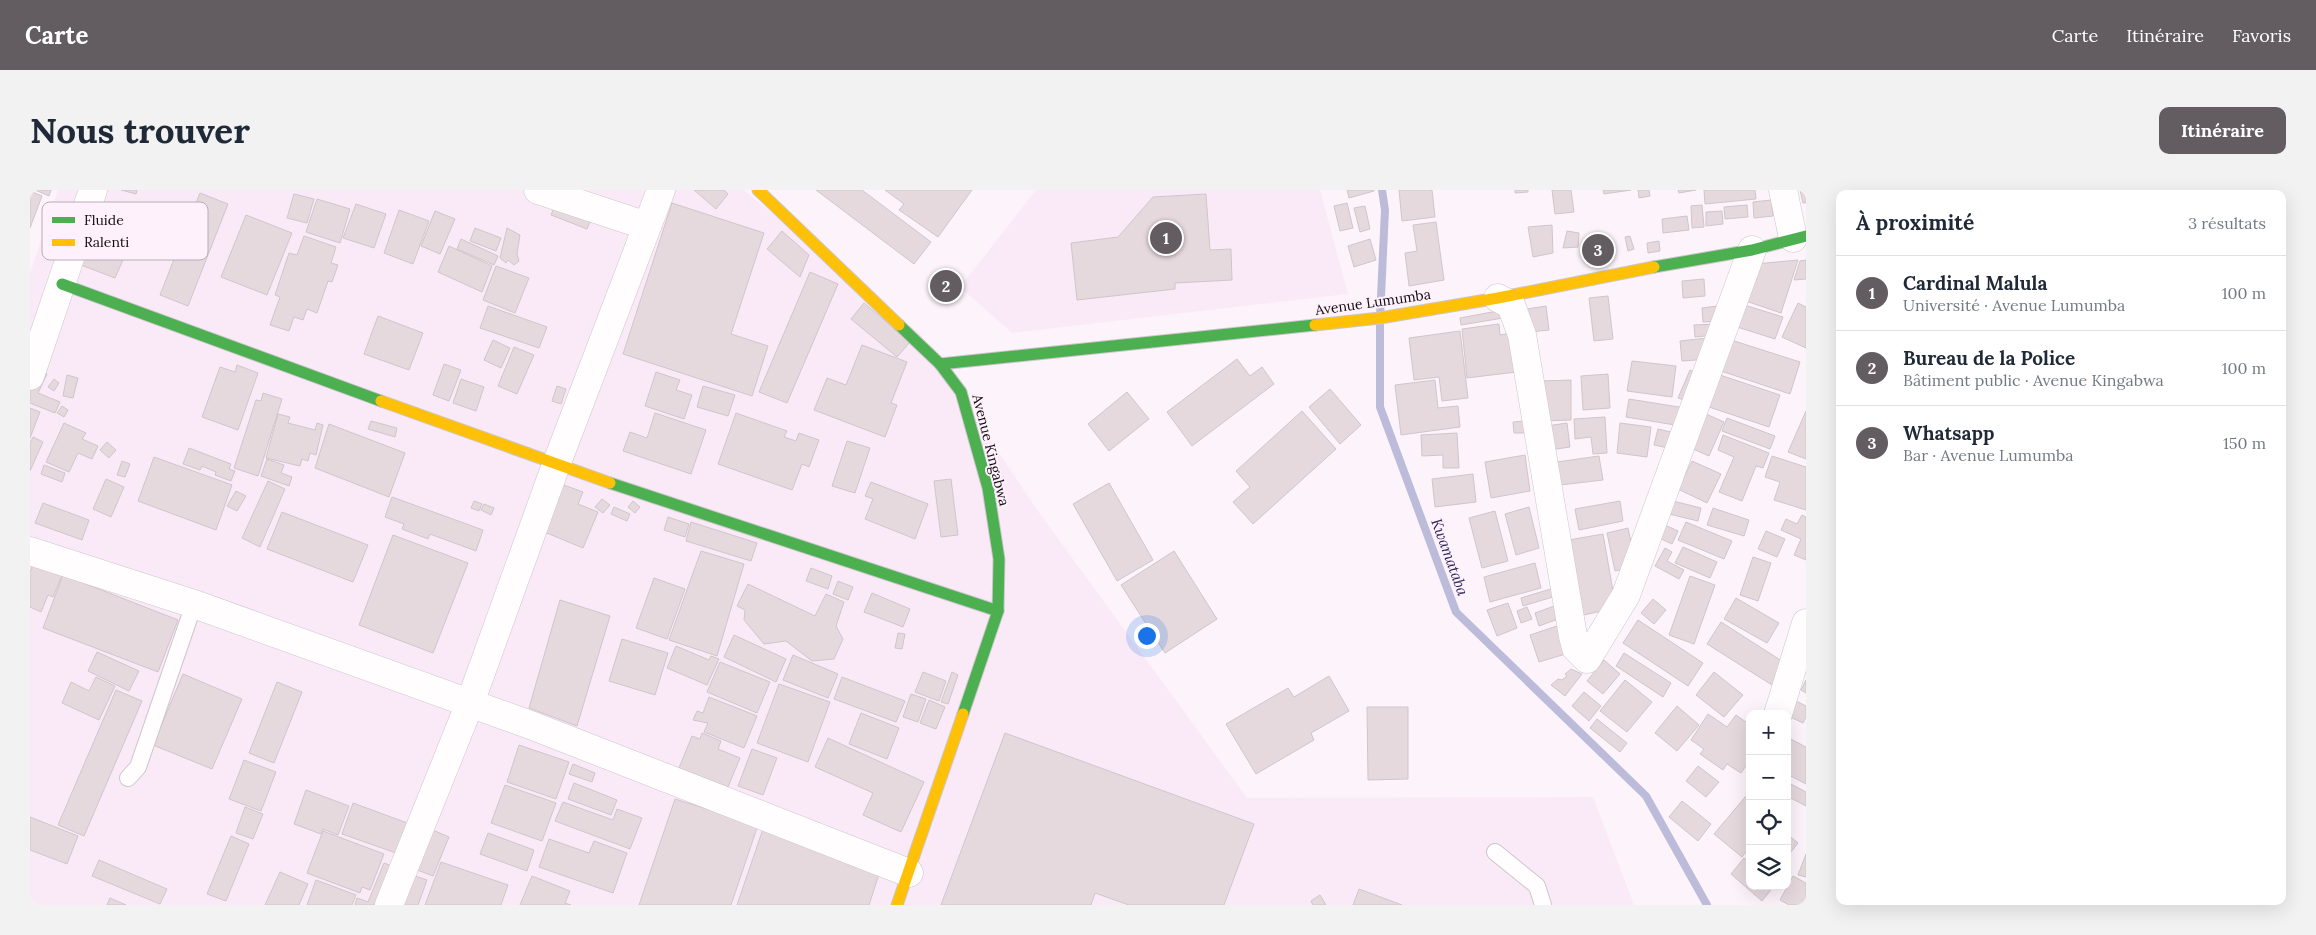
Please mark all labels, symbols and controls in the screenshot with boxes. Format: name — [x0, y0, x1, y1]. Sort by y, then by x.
text: Carte — [25, 20, 88, 51]
text: Carte — [2052, 24, 2098, 47]
text: Itinéraire — [2126, 24, 2204, 47]
text: Favoris — [2232, 24, 2291, 47]
button: Itinéraire — [2159, 107, 2286, 154]
text: Nous trouver — [30, 108, 250, 153]
legend — [42, 202, 208, 260]
text: À proximité — [1856, 209, 1974, 236]
text: Fluide — [84, 211, 124, 229]
text: 3 résultats — [2188, 213, 2266, 233]
pin: 1 — [1150, 219, 1182, 257]
pin: 3 — [1582, 231, 1614, 269]
text: Ralenti — [84, 233, 129, 251]
pin: 2 — [930, 267, 962, 305]
text: Cardinal Malula — [1903, 271, 2047, 295]
text: 1 — [1869, 283, 1875, 303]
text: 100 m — [2222, 283, 2266, 303]
street label: Avenue Lumumba — [1313, 285, 1432, 319]
text: Université · Avenue Lumumba — [1903, 295, 2125, 315]
text: Bureau de la Police — [1903, 346, 2075, 370]
text: 2 — [1868, 358, 1876, 378]
text: 100 m — [2222, 358, 2266, 378]
text: Bâtiment public · Avenue Kingabwa — [1903, 370, 2164, 390]
street label: Avenue Kingabwa — [968, 391, 1014, 508]
text: Whatsapp — [1903, 421, 1994, 445]
text: 3 — [1868, 433, 1876, 453]
text: 150 m — [2223, 433, 2266, 453]
text: Bar · Avenue Lumumba — [1903, 445, 2074, 465]
water label: Kwamataba — [1427, 516, 1473, 599]
your location — [1134, 623, 1160, 649]
map controls — [1746, 710, 1791, 890]
button: + — [1746, 710, 1791, 755]
button: − — [1746, 755, 1791, 800]
button: locate — [1746, 800, 1791, 845]
button: layers — [1746, 845, 1791, 890]

